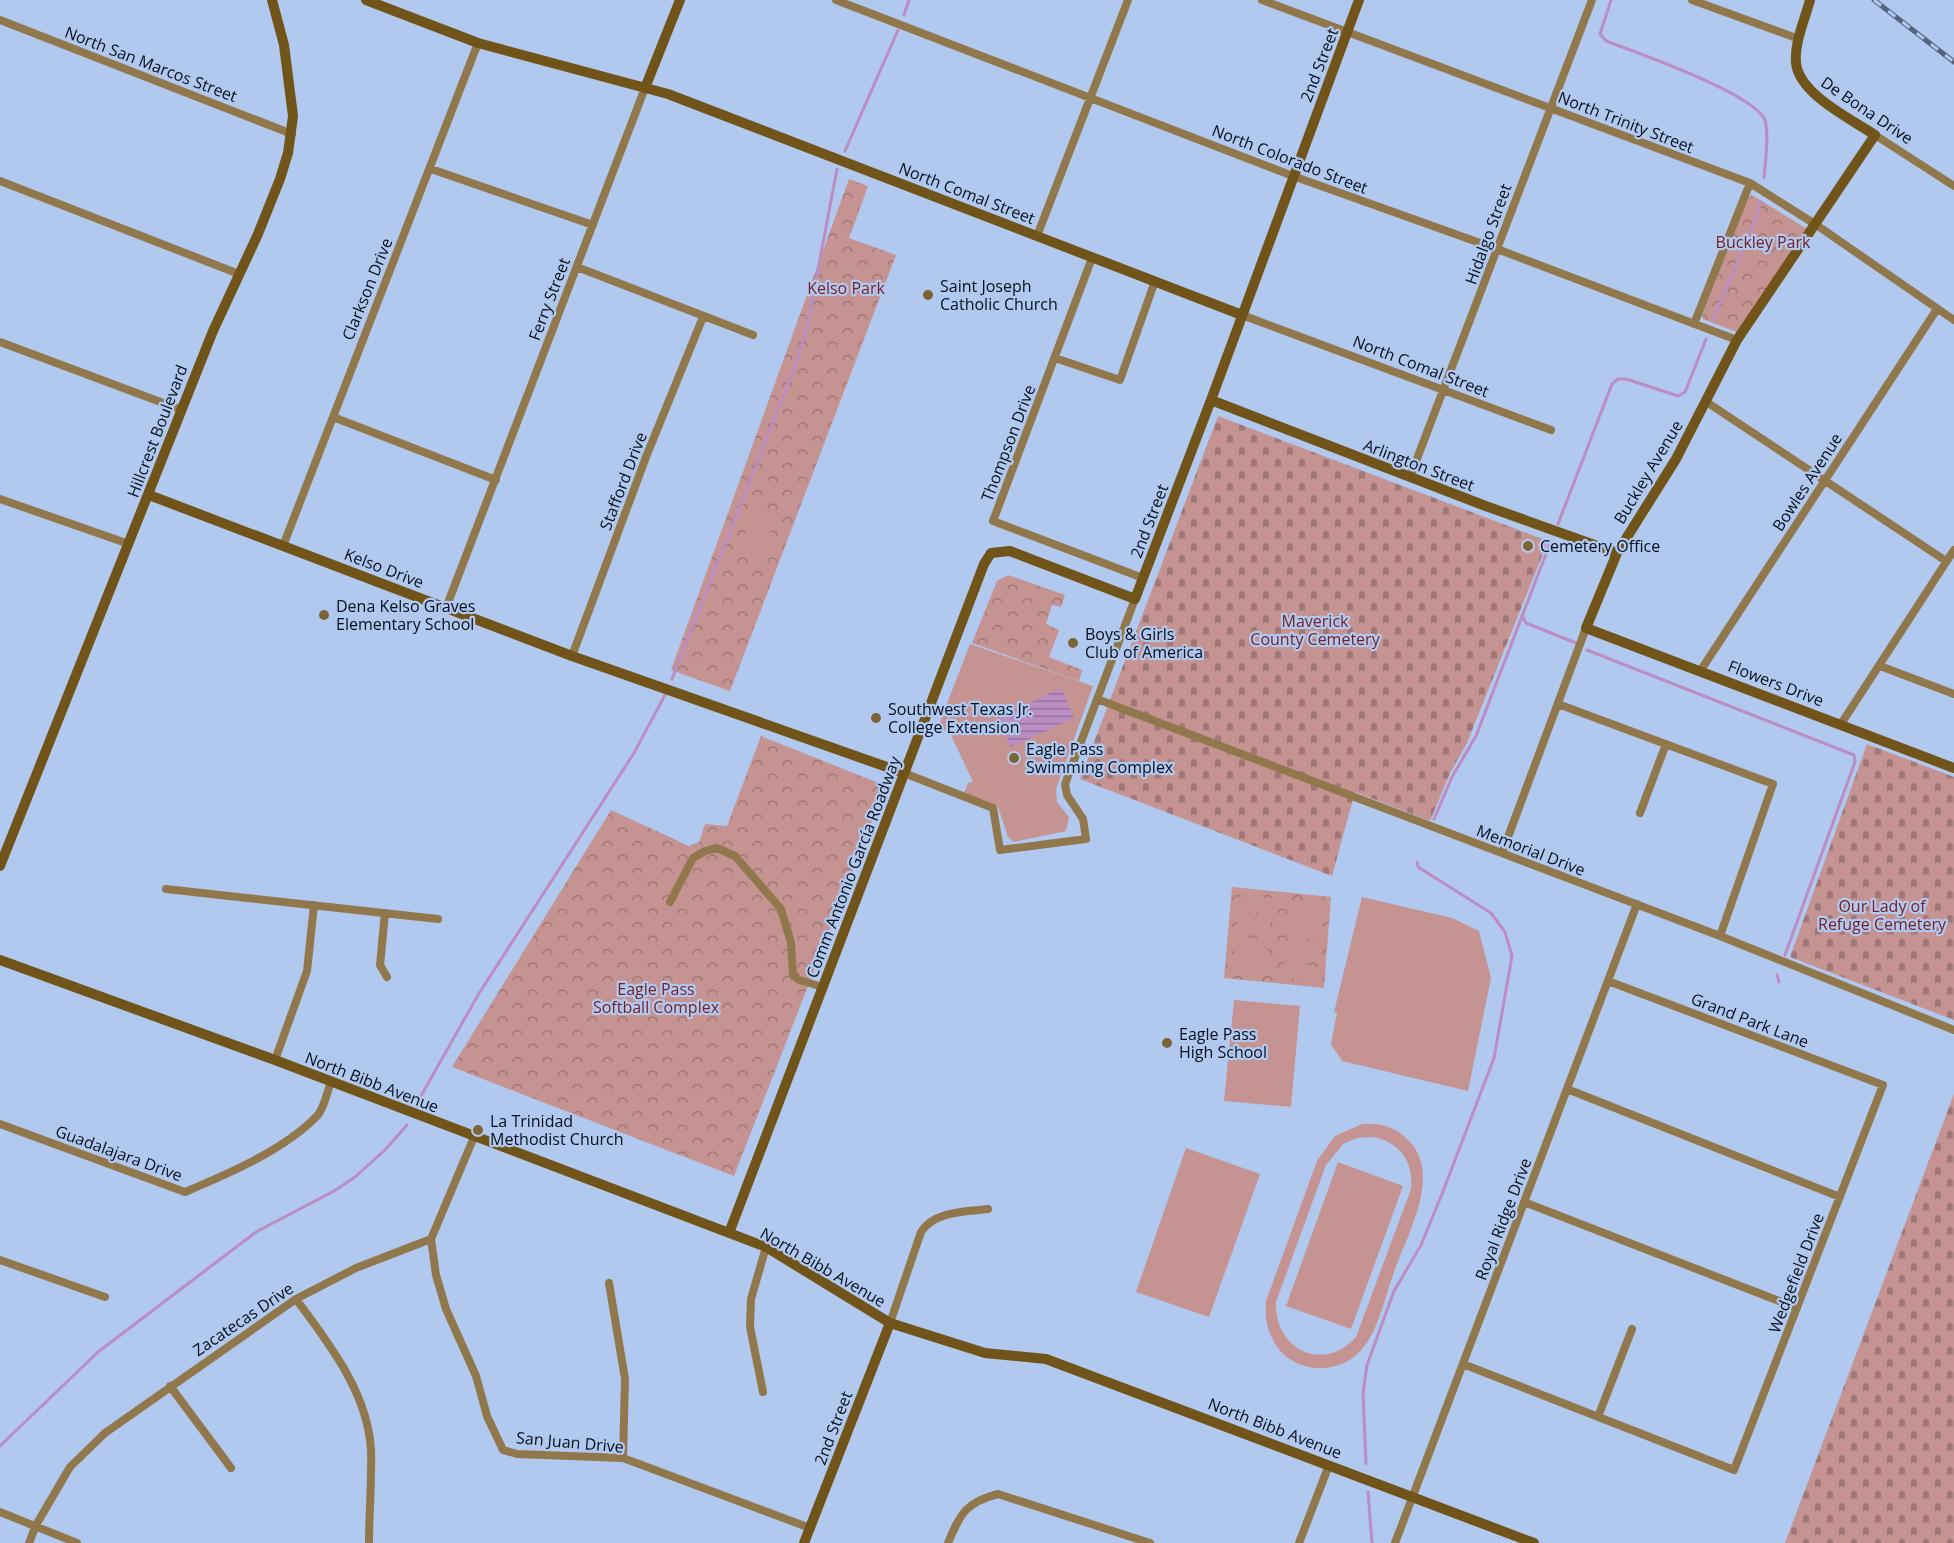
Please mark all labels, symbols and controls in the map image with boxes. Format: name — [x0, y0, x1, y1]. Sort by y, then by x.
street label: North San Marcos Street — [62, 21, 241, 107]
street label: 2nd Street — [1295, 25, 1343, 105]
street label: De Bona Drive — [1817, 71, 1917, 149]
street label: North Trinity Street — [1555, 86, 1697, 158]
street label: North Colorado Street — [1209, 119, 1371, 199]
street label: North Comal Street — [896, 157, 1039, 229]
street label: Hidalgo Street — [1460, 180, 1517, 287]
park label: Buckley Park — [1716, 231, 1811, 253]
street label: Clarkson Drive — [337, 235, 397, 343]
street label: Ferry Street — [523, 254, 575, 344]
place label: Saint Joseph Catholic Church — [940, 275, 1058, 315]
park label: Kelso Park — [807, 277, 885, 299]
marker: Saint Joseph Catholic Church — [921, 288, 935, 302]
street label: North Comal Street — [1350, 330, 1493, 402]
street label: Hillcrest Boulevard — [122, 361, 192, 501]
street label: Thompson Drive — [976, 382, 1040, 504]
street label: Buckley Avenue — [1608, 416, 1688, 528]
street label: Stafford Drive — [594, 429, 652, 533]
street label: Bowles Avenue — [1767, 429, 1847, 535]
street label: Arlington Street — [1360, 434, 1478, 496]
street label: 2nd Street — [1125, 481, 1173, 561]
place label: Cemetery Office — [1540, 535, 1660, 557]
marker: Cemetery Office — [1521, 539, 1535, 553]
street label: Kelso Drive — [341, 543, 427, 593]
place label: Dena Kelso Graves Elementary School — [336, 595, 475, 635]
marker: Dena Kelso Graves Elementary School — [317, 608, 331, 622]
park label: Maverick County Cemetery — [1250, 610, 1381, 650]
place label: Boys & Girls Club of America — [1085, 623, 1203, 663]
marker: Boys & Girls Club of America — [1066, 636, 1080, 650]
street label: Flowers Drive — [1725, 655, 1827, 711]
place label: Southwest Texas Jr. College Extension — [888, 698, 1032, 738]
marker: Southwest Texas Jr. College Extension — [869, 711, 883, 725]
place label: Eagle Pass Swimming Complex — [1026, 738, 1174, 778]
marker: Eagle Pass Swimming Complex — [1007, 751, 1021, 765]
street label: Comm Antonio García Roadway — [801, 752, 906, 981]
street label: Memorial Drive — [1474, 819, 1588, 881]
park label: Our Lady of Refuge Cemetery — [1818, 895, 1947, 935]
park label: Eagle Pass Softball Complex — [593, 978, 720, 1018]
street label: Grand Park Lane — [1688, 987, 1812, 1053]
place label: Eagle Pass High School — [1179, 1023, 1267, 1063]
marker: Eagle Pass High School — [1160, 1036, 1174, 1050]
street label: North Bibb Avenue — [302, 1046, 442, 1118]
place label: La Trinidad Methodist Church — [490, 1110, 624, 1150]
street label: Guadalajara Drive — [52, 1120, 186, 1186]
marker: La Trinidad Methodist Church — [471, 1123, 485, 1137]
street label: Royal Ridge Drive — [1470, 1155, 1536, 1283]
street label: Wedgefield Drive — [1763, 1210, 1829, 1336]
street label: North Bibb Avenue — [756, 1222, 890, 1312]
street label: Zacatecas Drive — [188, 1277, 298, 1361]
street label: 2nd Street — [809, 1388, 857, 1468]
street label: North Bibb Avenue — [1205, 1392, 1345, 1464]
street label: San Juan Drive — [515, 1426, 625, 1458]

